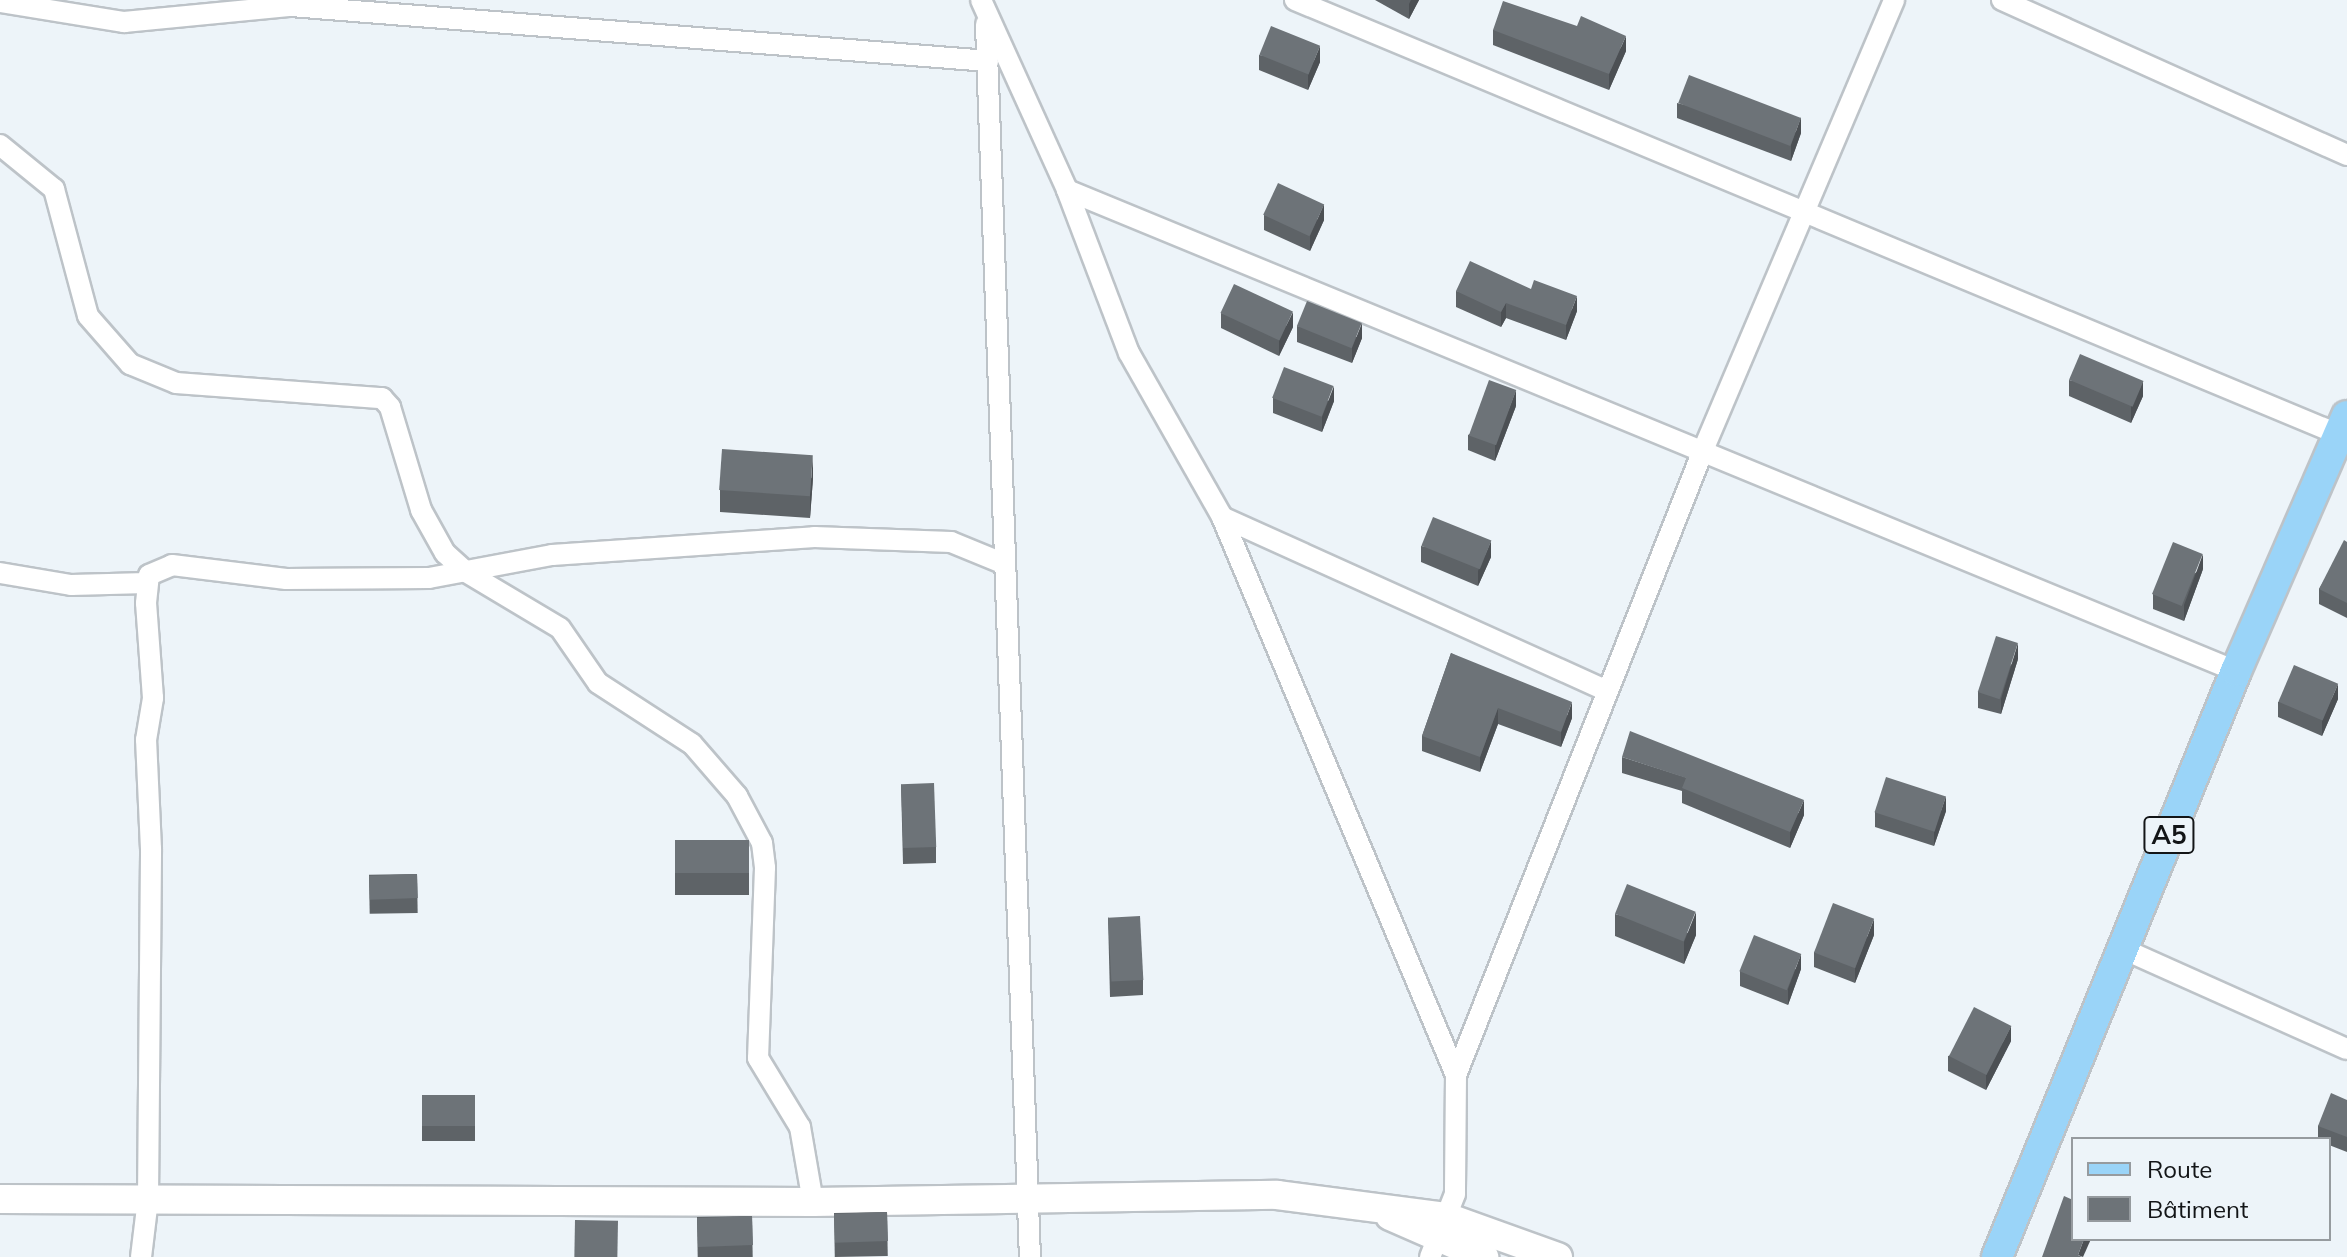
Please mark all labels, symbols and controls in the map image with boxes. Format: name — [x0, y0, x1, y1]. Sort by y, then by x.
road number: A5 — [2143, 813, 2195, 857]
legend — [2071, 1137, 2331, 1241]
text: Route — [2147, 1154, 2212, 1184]
text: Bâtiment — [2147, 1194, 2248, 1224]

